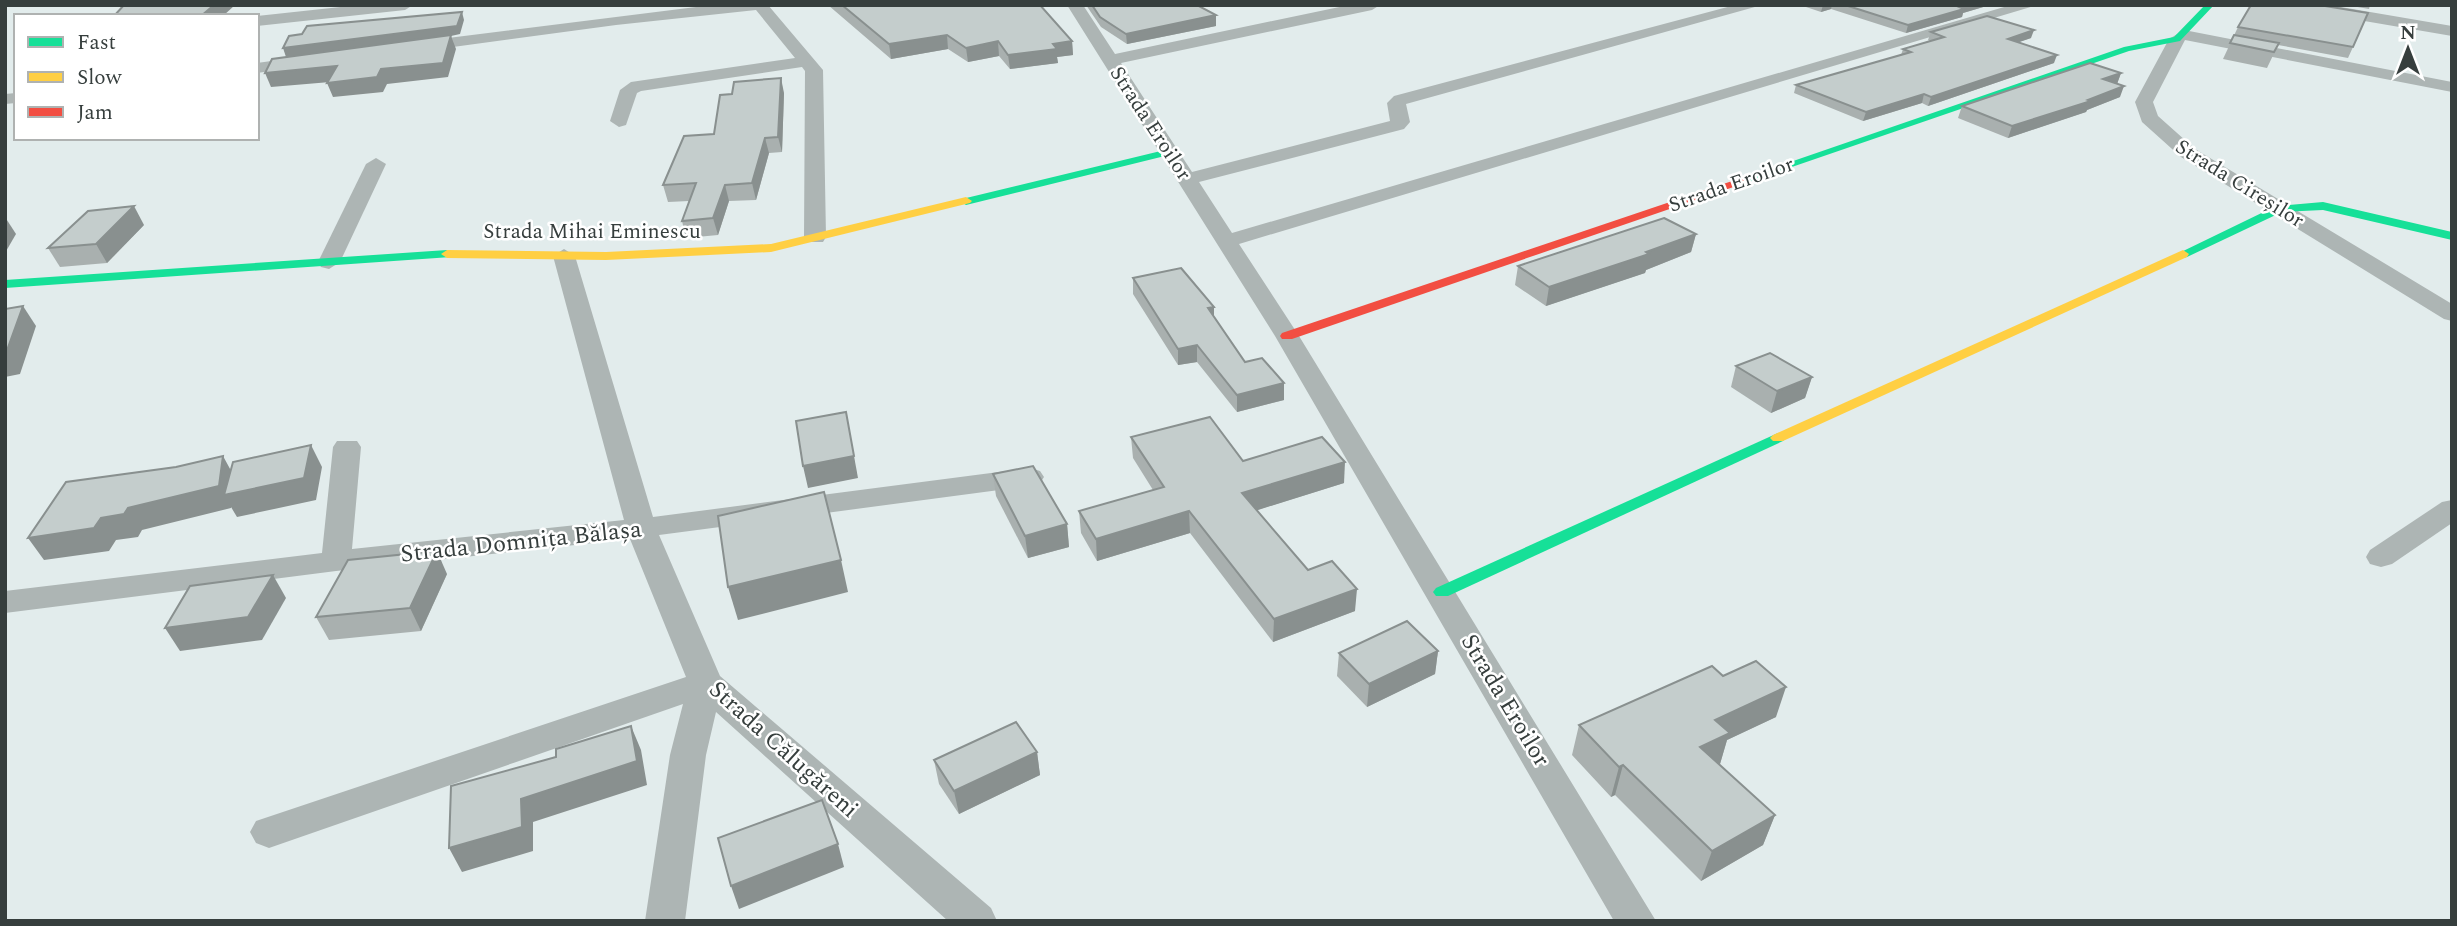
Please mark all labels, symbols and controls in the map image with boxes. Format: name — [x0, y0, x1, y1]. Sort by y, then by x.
legend — [14, 14, 259, 140]
north arrow — [2373, 14, 2443, 84]
text: N — [2400, 19, 2416, 48]
text: Fast — [77, 27, 116, 59]
street label: Strada Eroilor — [1101, 60, 1199, 187]
text: Slow — [77, 62, 123, 94]
text: Jam — [77, 97, 113, 129]
street label: Strada Cireșilor — [2169, 131, 2310, 236]
street label: Strada Eroilor — [1664, 149, 1798, 221]
street label: Strada Mihai Eminescu — [483, 216, 701, 248]
street label: Strada Domnița Bălașa — [399, 511, 644, 573]
street label: Strada Eroilor — [1451, 627, 1559, 774]
street label: Strada Călugăreni — [700, 672, 866, 827]

